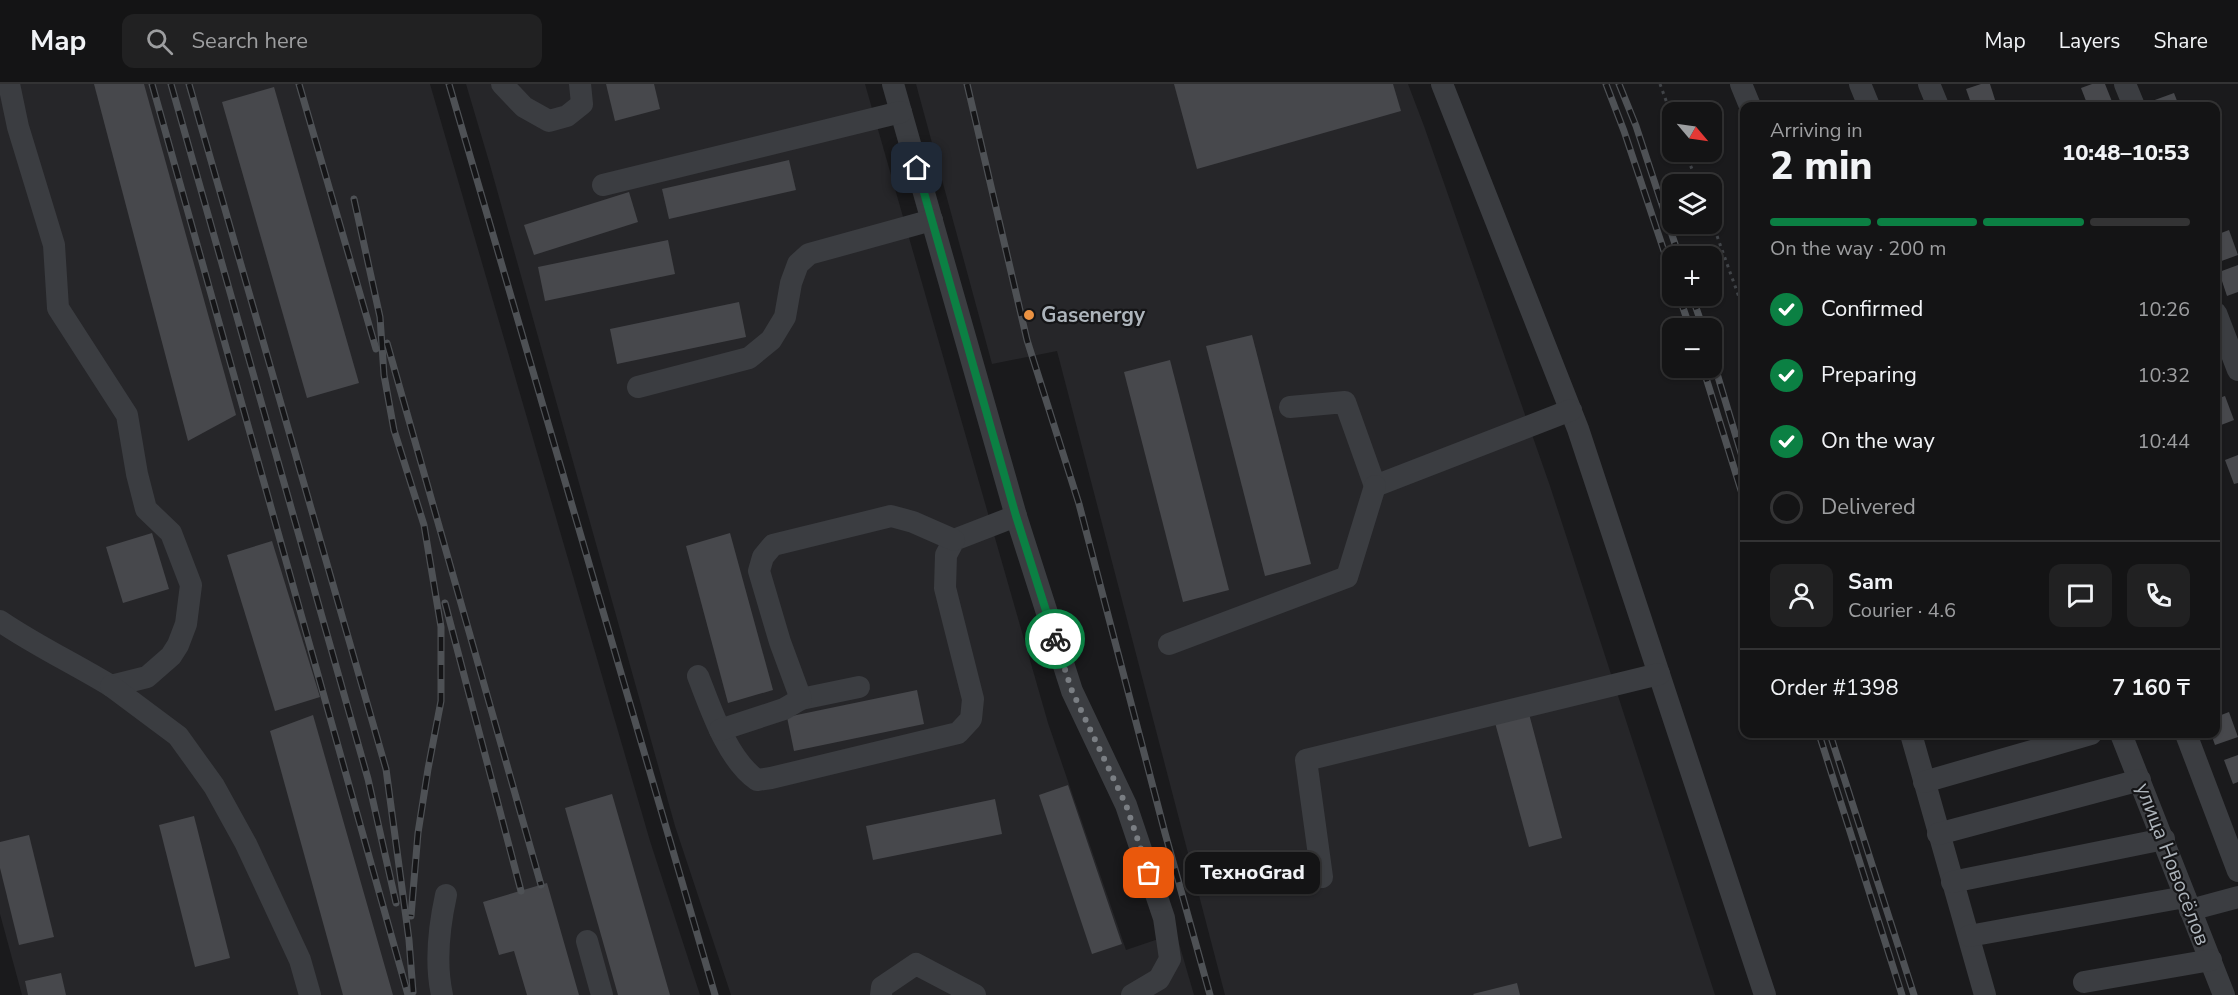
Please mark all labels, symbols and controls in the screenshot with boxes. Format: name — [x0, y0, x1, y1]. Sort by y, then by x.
search box — [122, 14, 542, 68]
text: Map — [30, 22, 86, 60]
icon: search — [143, 25, 176, 58]
text: Search here — [191, 26, 308, 56]
text: Map — [1984, 27, 2026, 55]
text: Layers — [2059, 27, 2120, 55]
text: Share — [2153, 27, 2208, 55]
north arrow — [1662, 102, 1722, 162]
map controls — [1662, 102, 1722, 378]
text: Arriving in — [1770, 117, 1863, 144]
text: 10:48–10:53 — [2062, 138, 2190, 168]
text: 2 min — [1770, 140, 1873, 193]
pin — [891, 142, 942, 193]
icon: home — [900, 151, 933, 184]
button: layers — [1662, 174, 1722, 234]
text: On the way · 200 m — [1770, 235, 1946, 262]
button: + — [1662, 246, 1722, 306]
icon: check — [1770, 293, 1803, 326]
text: Confirmed — [1821, 294, 1923, 324]
text: 10:26 — [2137, 296, 2190, 323]
place label: Gasenergy — [1041, 301, 1146, 329]
marker: Gasenergy — [1022, 308, 1036, 322]
button: − — [1662, 318, 1722, 378]
icon: check — [1770, 359, 1803, 392]
text: Preparing — [1821, 360, 1917, 390]
text: 10:32 — [2137, 362, 2190, 389]
icon: check — [1770, 425, 1803, 458]
text: On the way — [1821, 426, 1935, 456]
text: 10:44 — [2137, 428, 2190, 455]
text: Delivered — [1821, 492, 1916, 522]
button: person — [1770, 564, 1833, 627]
button: chat — [2049, 564, 2112, 627]
button: phone — [2127, 564, 2190, 627]
text: Sam — [1848, 567, 1893, 597]
text: Courier · 4.6 — [1848, 597, 1956, 624]
courier — [1025, 609, 1085, 669]
icon: bike — [1039, 623, 1072, 656]
text: Order #1398 — [1770, 673, 1899, 703]
text: 7 160 ₸ — [2112, 673, 2190, 703]
street label: улица Новосёлов — [2129, 779, 2217, 949]
pin — [1123, 847, 1174, 898]
callout: ТехноGrad — [1185, 852, 1320, 894]
icon: bag — [1132, 856, 1165, 889]
text: ТехноGrad — [1200, 859, 1305, 886]

